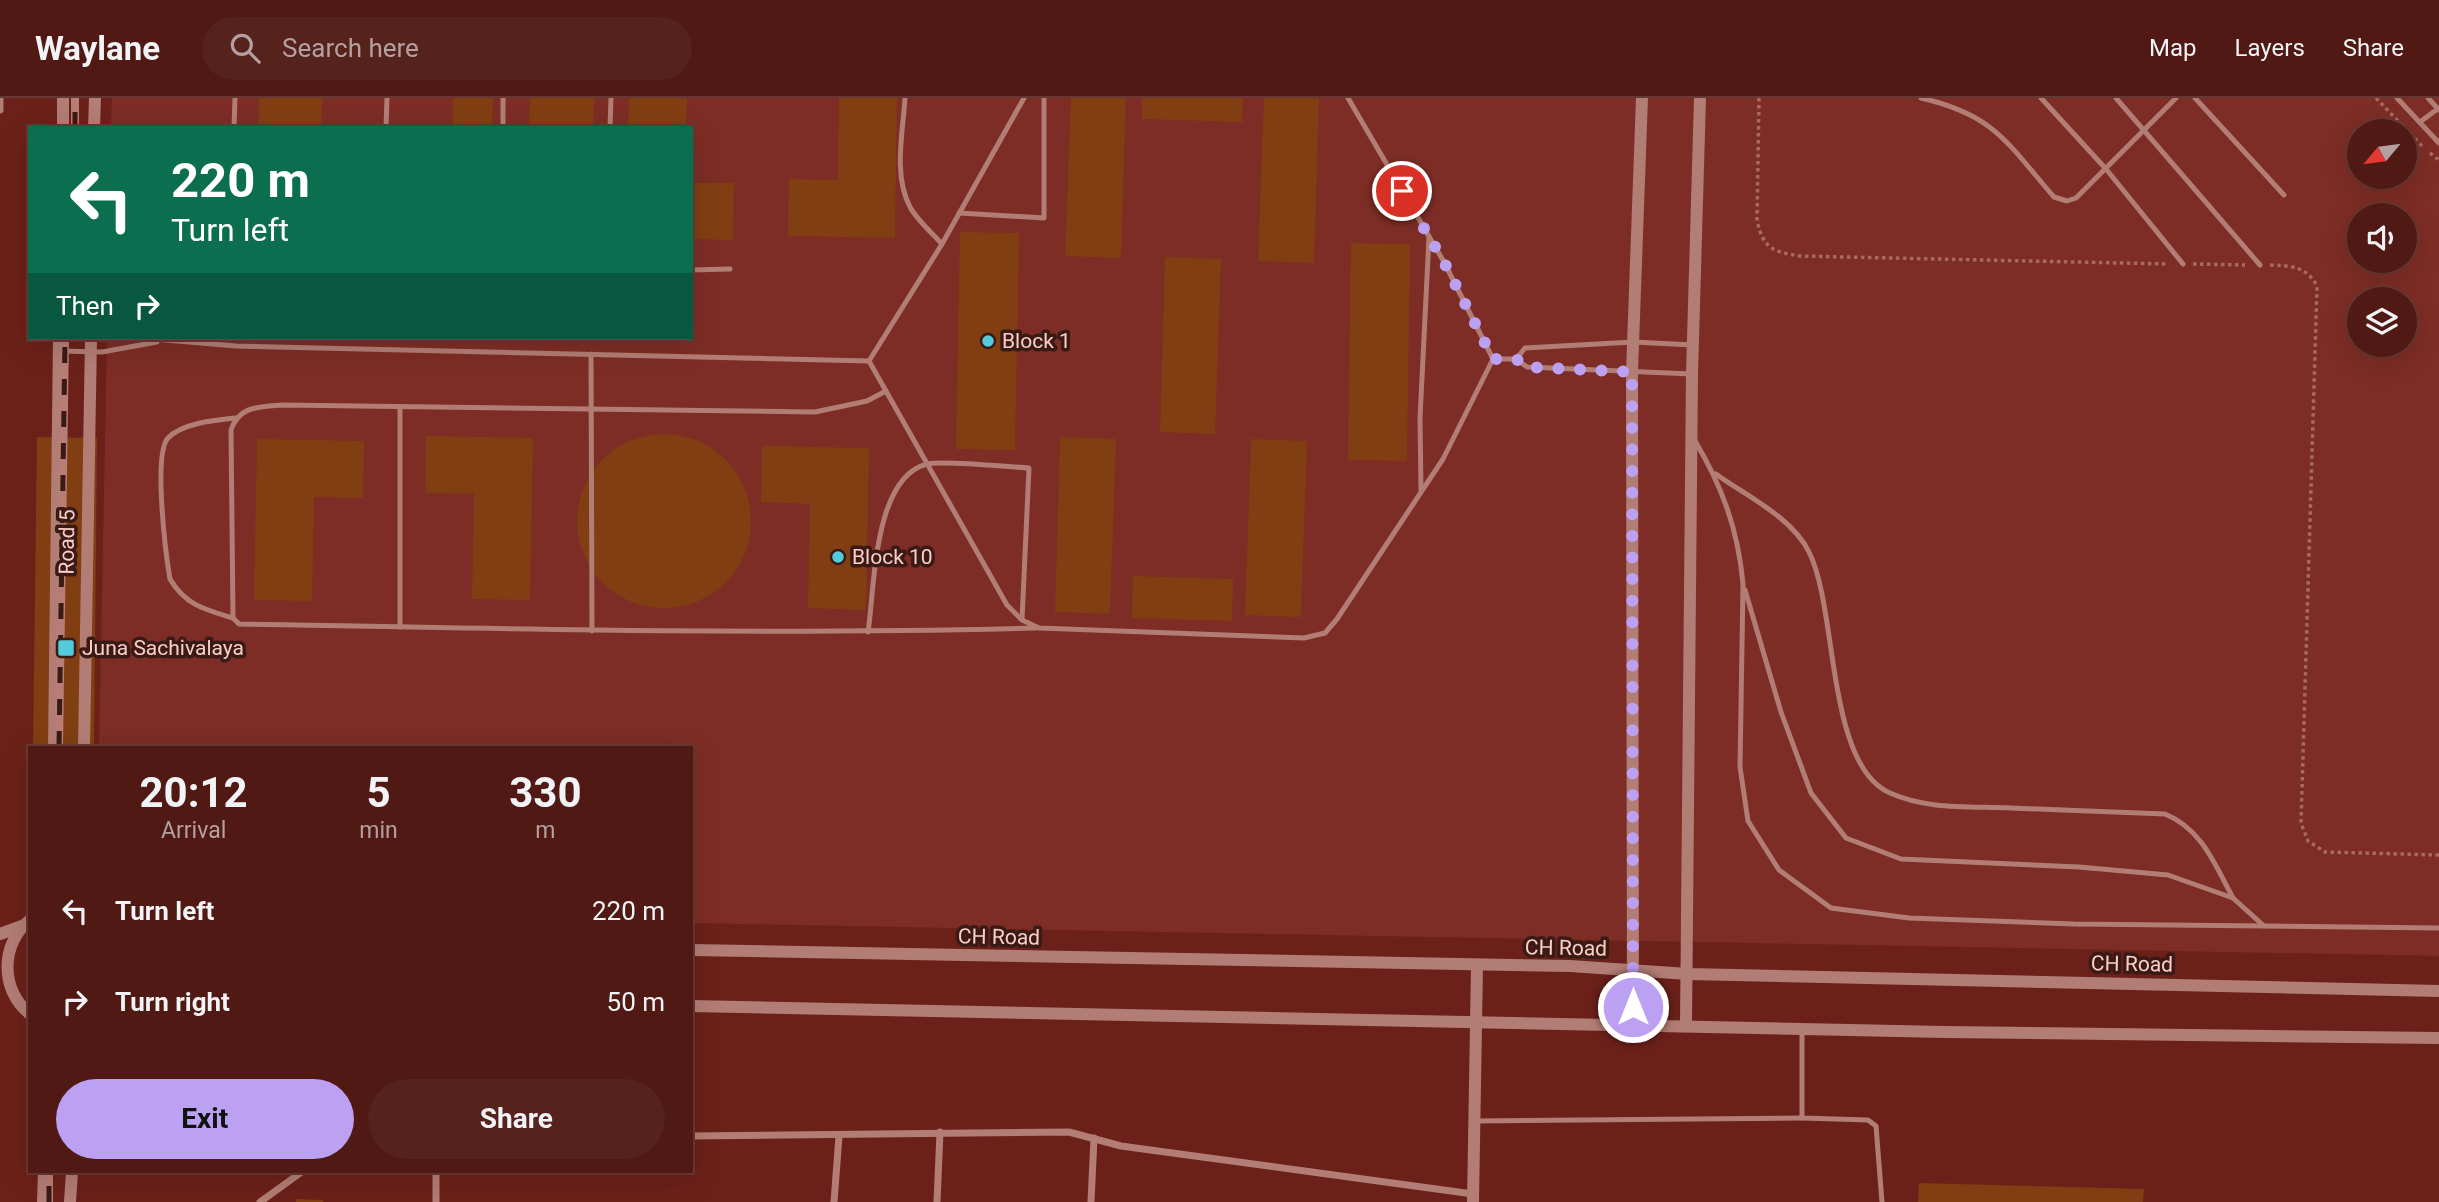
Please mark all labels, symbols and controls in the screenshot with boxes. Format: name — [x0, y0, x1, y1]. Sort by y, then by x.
search box — [202, 17, 692, 80]
text: Waylane — [35, 29, 160, 68]
icon: search — [226, 29, 264, 67]
text: Search here — [282, 33, 419, 63]
text: Map — [2149, 34, 2197, 62]
text: Layers — [2235, 34, 2305, 62]
text: Share — [2343, 34, 2404, 62]
north arrow — [2347, 119, 2417, 189]
map controls — [2347, 119, 2417, 357]
text: 220 m — [171, 152, 310, 209]
icon: left — [56, 154, 147, 245]
pin — [1372, 161, 1432, 221]
icon: arrive — [1383, 172, 1421, 210]
button: sound — [2347, 203, 2417, 273]
text: Turn left — [171, 211, 289, 249]
icon: right — [128, 287, 166, 325]
button: layers — [2347, 287, 2417, 357]
text: Then — [56, 291, 114, 321]
place label: Block 1 — [1002, 329, 1071, 353]
marker: Block 1 — [980, 333, 996, 349]
street label: Road 5 — [54, 509, 80, 575]
place label: Block 10 — [852, 545, 933, 569]
marker: Block 10 — [830, 549, 846, 565]
place label: Juna Sachivalaya — [82, 636, 244, 660]
marker: Juna Sachivalaya — [56, 638, 76, 658]
text: 20:12 — [140, 768, 248, 817]
text: 5 — [366, 768, 391, 817]
text: 330 — [509, 768, 582, 817]
text: Arrival — [161, 817, 226, 844]
text: min — [359, 817, 398, 844]
text: m — [535, 817, 555, 844]
icon: left — [56, 892, 94, 930]
text: Turn left — [115, 896, 214, 926]
text: 220 m — [592, 896, 665, 926]
street label: CH Road — [958, 924, 1040, 950]
street label: CH Road — [1525, 935, 1607, 961]
street label: CH Road — [2091, 951, 2173, 977]
position arrow — [1596, 970, 1670, 1044]
icon: right — [56, 983, 94, 1021]
text: Turn right — [115, 987, 230, 1017]
text: 50 m — [607, 987, 665, 1017]
button: Exit — [56, 1079, 354, 1159]
button: Share — [368, 1079, 665, 1159]

